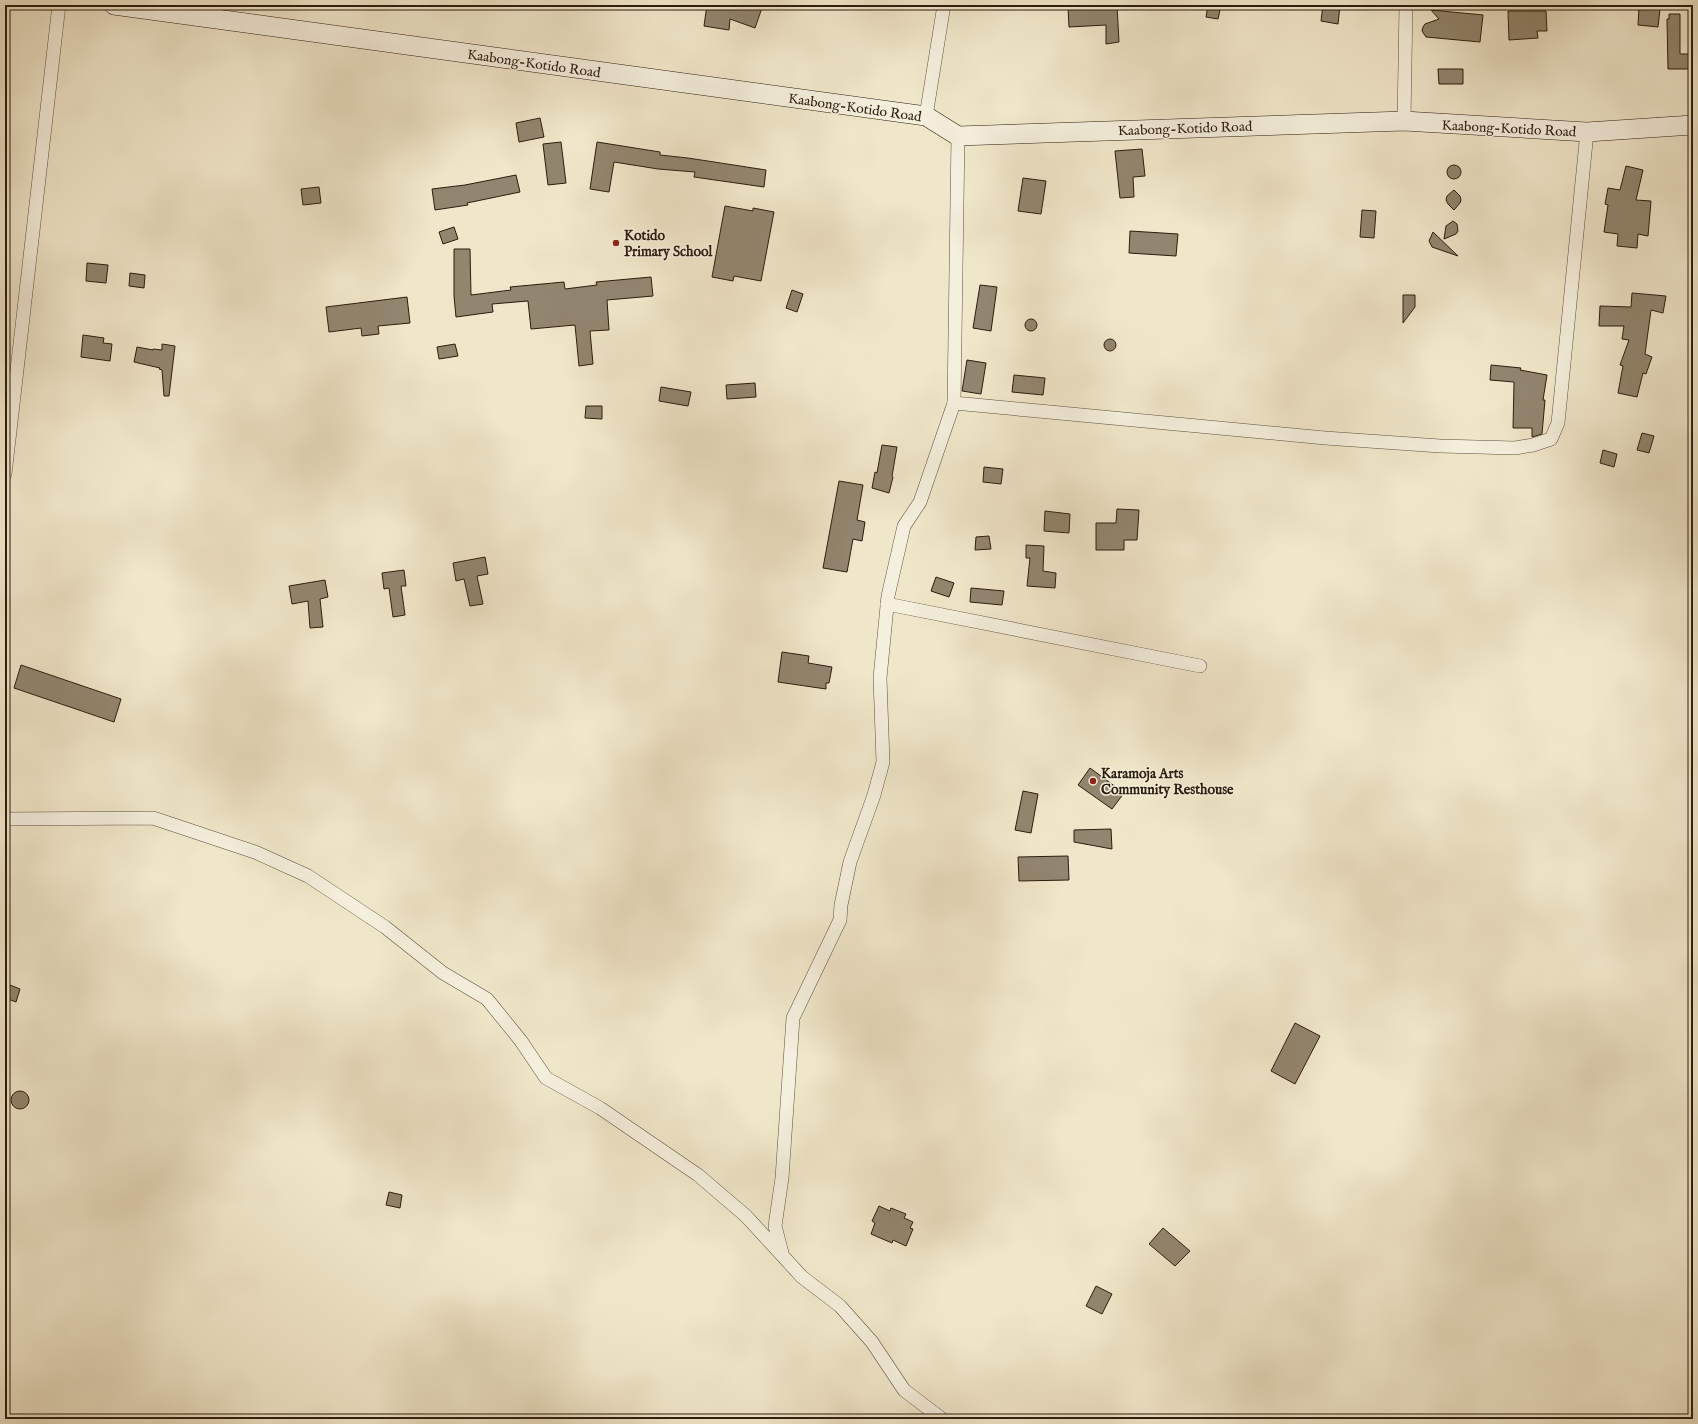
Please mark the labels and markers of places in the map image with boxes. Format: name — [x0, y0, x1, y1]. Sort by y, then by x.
place label: Kotido Primary School — [624, 227, 714, 261]
marker: Kotido Primary School — [611, 238, 621, 248]
place label: Karamoja Arts Community Resthouse — [1101, 765, 1234, 799]
marker: Karamoja Arts Community Resthouse — [1088, 776, 1098, 786]

